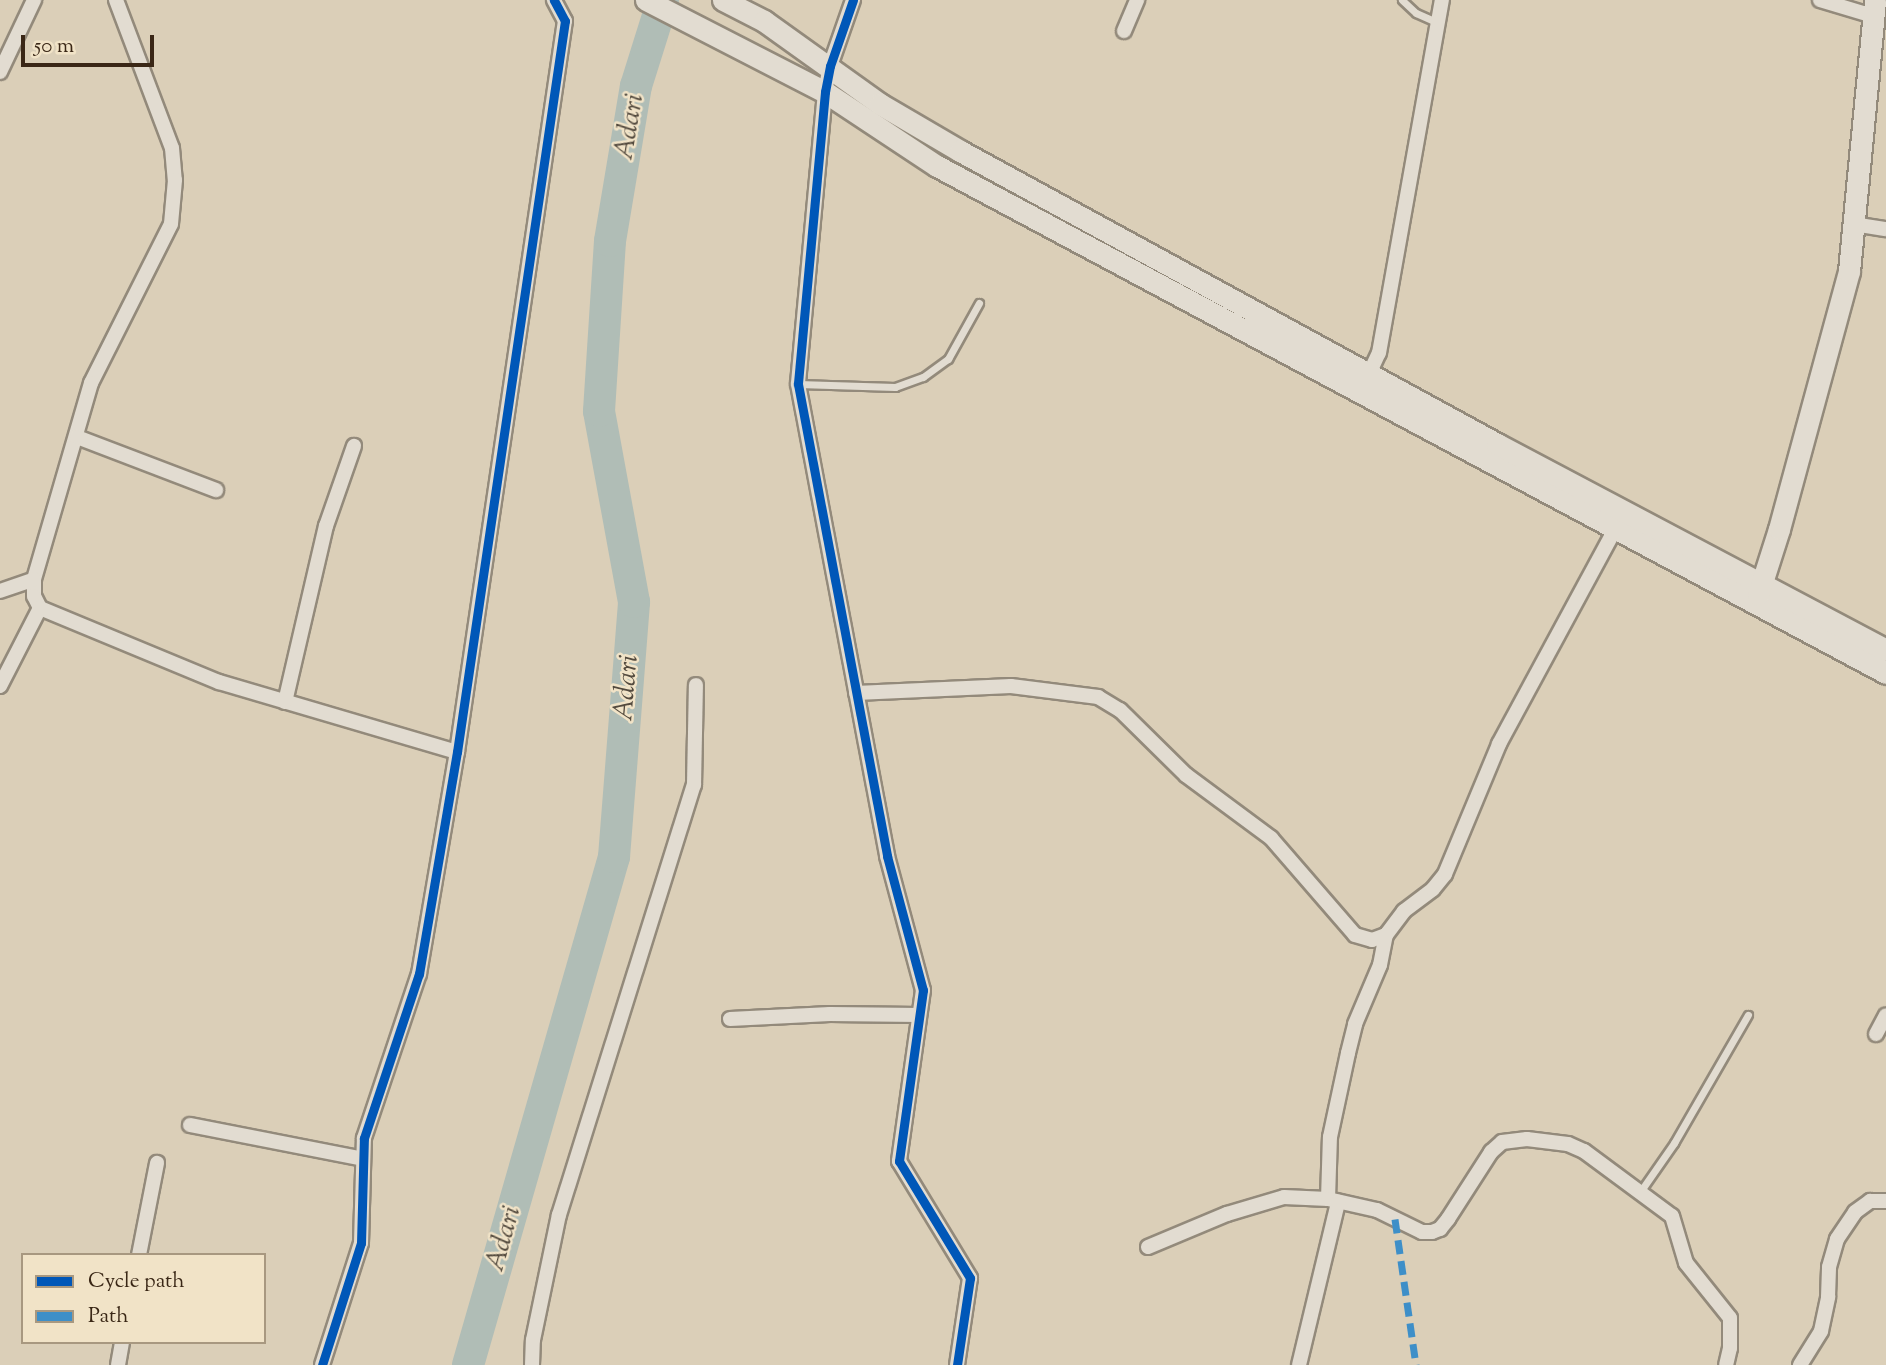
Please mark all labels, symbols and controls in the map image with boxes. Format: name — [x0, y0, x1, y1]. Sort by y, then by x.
scale bar — [24, 21, 158, 65]
text: 50 m — [34, 32, 74, 62]
water label: Adari — [608, 91, 652, 163]
water label: Adari — [607, 653, 647, 723]
water label: Adari — [479, 1202, 529, 1276]
legend — [21, 1253, 266, 1344]
text: Cycle path — [88, 1267, 185, 1297]
text: Path — [88, 1302, 129, 1332]

